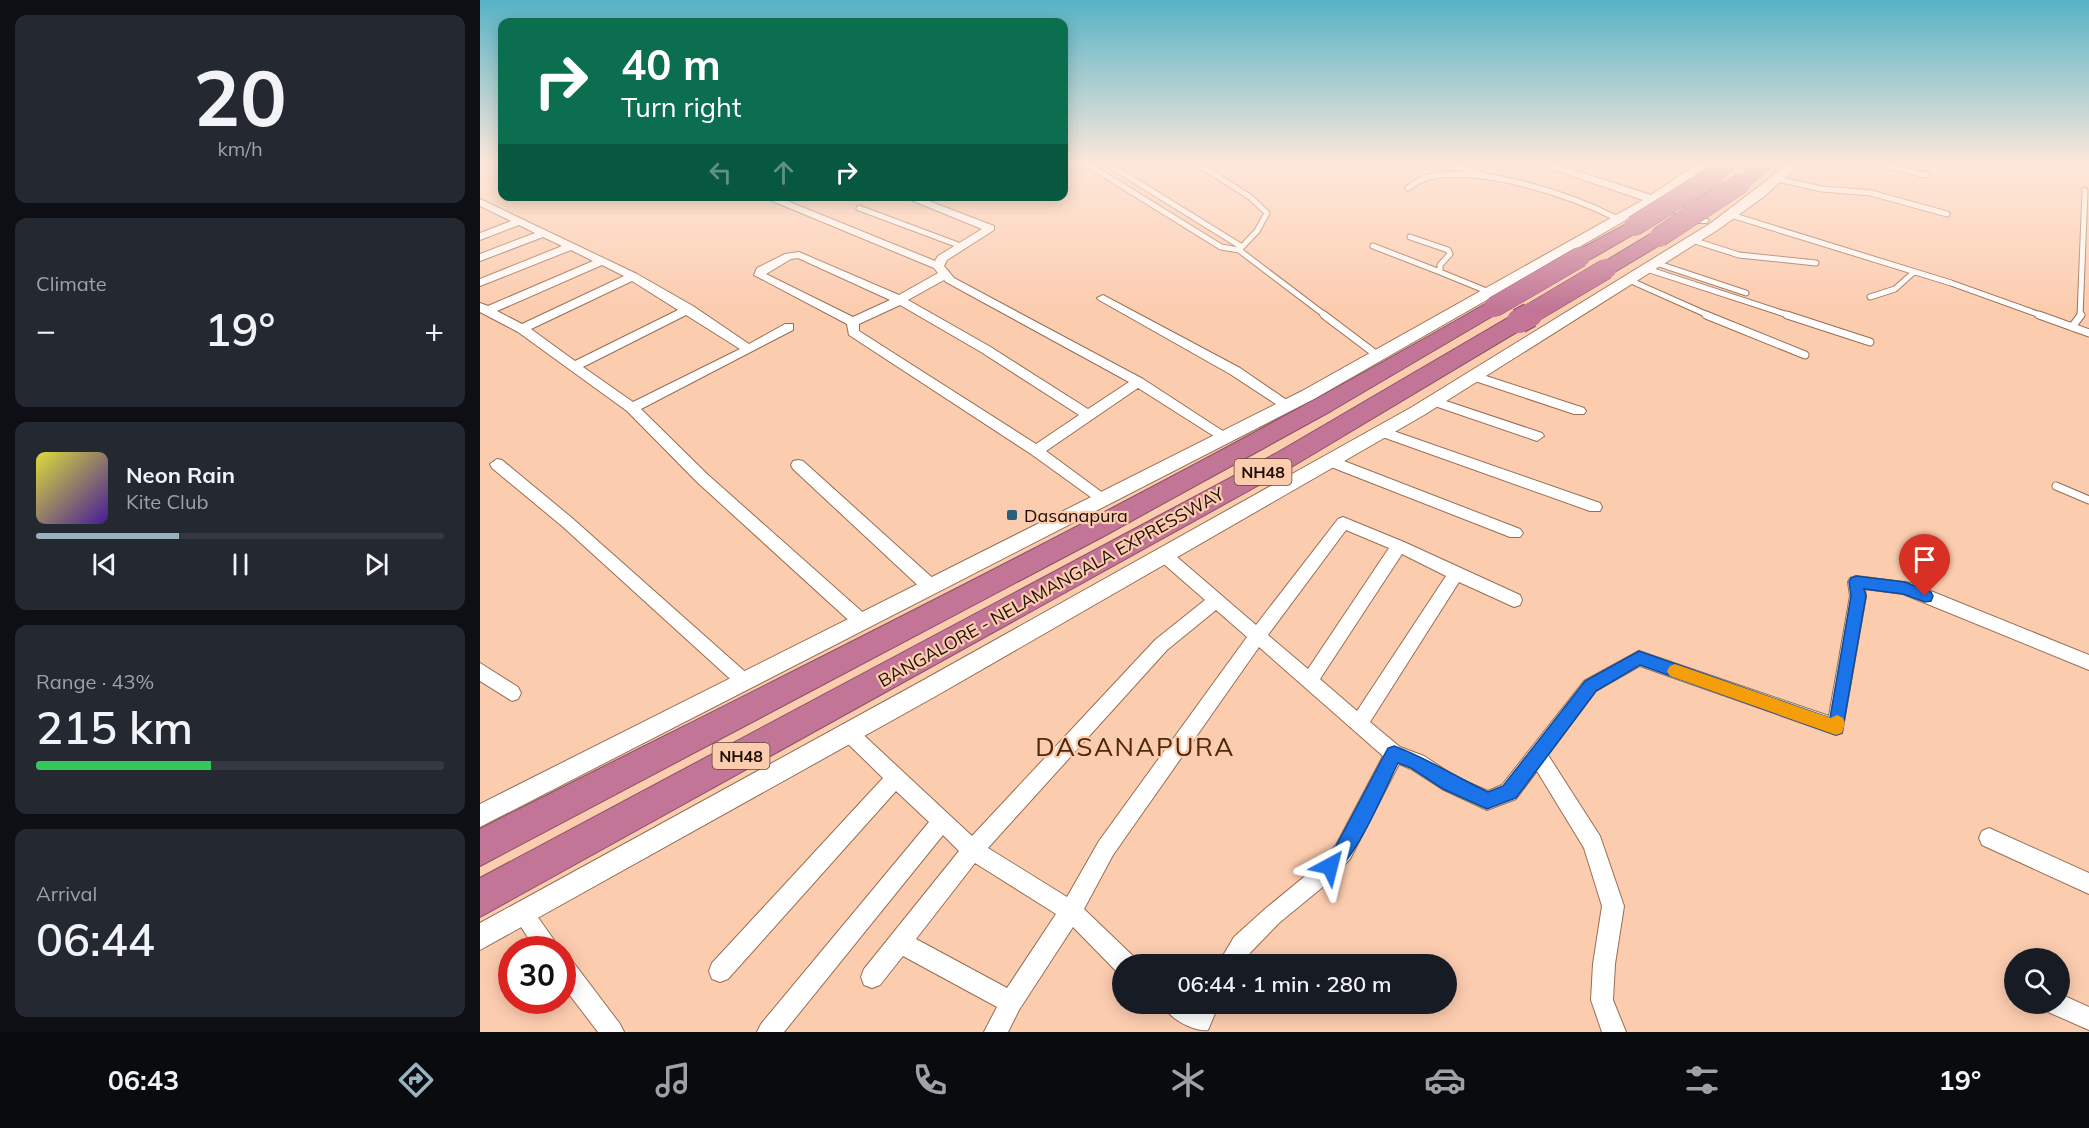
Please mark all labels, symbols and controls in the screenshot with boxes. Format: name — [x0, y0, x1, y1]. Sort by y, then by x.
text: 40 m — [621, 38, 721, 91]
icon: right — [522, 42, 600, 120]
text: 20 — [193, 48, 287, 146]
text: Turn right — [621, 90, 741, 124]
text: km/h — [217, 136, 263, 161]
icon: left — [704, 156, 737, 189]
icon: ahead — [767, 156, 800, 189]
icon: right — [830, 156, 863, 189]
text: Climate — [36, 271, 107, 296]
text: 19° — [205, 301, 275, 357]
text: − — [36, 309, 56, 350]
text: + — [424, 309, 444, 350]
road number: NH48 — [1234, 459, 1292, 485]
text: Neon Rain — [126, 461, 235, 489]
street label: BANGALORE - NELAMANGALA EXPRESSWAY — [874, 481, 1229, 692]
text: Kite Club — [126, 489, 208, 514]
place label: Dasanapura — [1024, 504, 1128, 527]
marker: Dasanapura — [1005, 508, 1019, 522]
pin — [1899, 534, 1950, 596]
icon: arrive — [1908, 543, 1941, 576]
icon: previous — [88, 548, 121, 581]
icon: pause — [224, 548, 257, 581]
icon: next — [360, 548, 393, 581]
text: Range · 43% — [36, 669, 154, 694]
text: 215 km — [36, 699, 193, 755]
district label: DASANAPURA — [1035, 730, 1235, 763]
road number: NH48 — [712, 743, 770, 769]
position arrow — [1298, 834, 1362, 898]
text: Arrival — [36, 881, 97, 906]
text: 06:44 — [36, 911, 155, 967]
speed limit sign: 30 — [498, 936, 576, 1014]
map controls — [2004, 948, 2070, 1014]
button: search — [2004, 948, 2070, 1014]
text: 06:44 · 1 min · 280 m — [1177, 970, 1392, 998]
icon: directions — [395, 1059, 437, 1101]
icon: music — [652, 1059, 694, 1101]
icon: phone — [909, 1059, 951, 1101]
icon: climate — [1167, 1059, 1209, 1101]
icon: car — [1424, 1059, 1466, 1101]
icon: filters — [1681, 1059, 1723, 1101]
text: 06:43 — [108, 1063, 179, 1097]
text: 19° — [1939, 1063, 1981, 1097]

